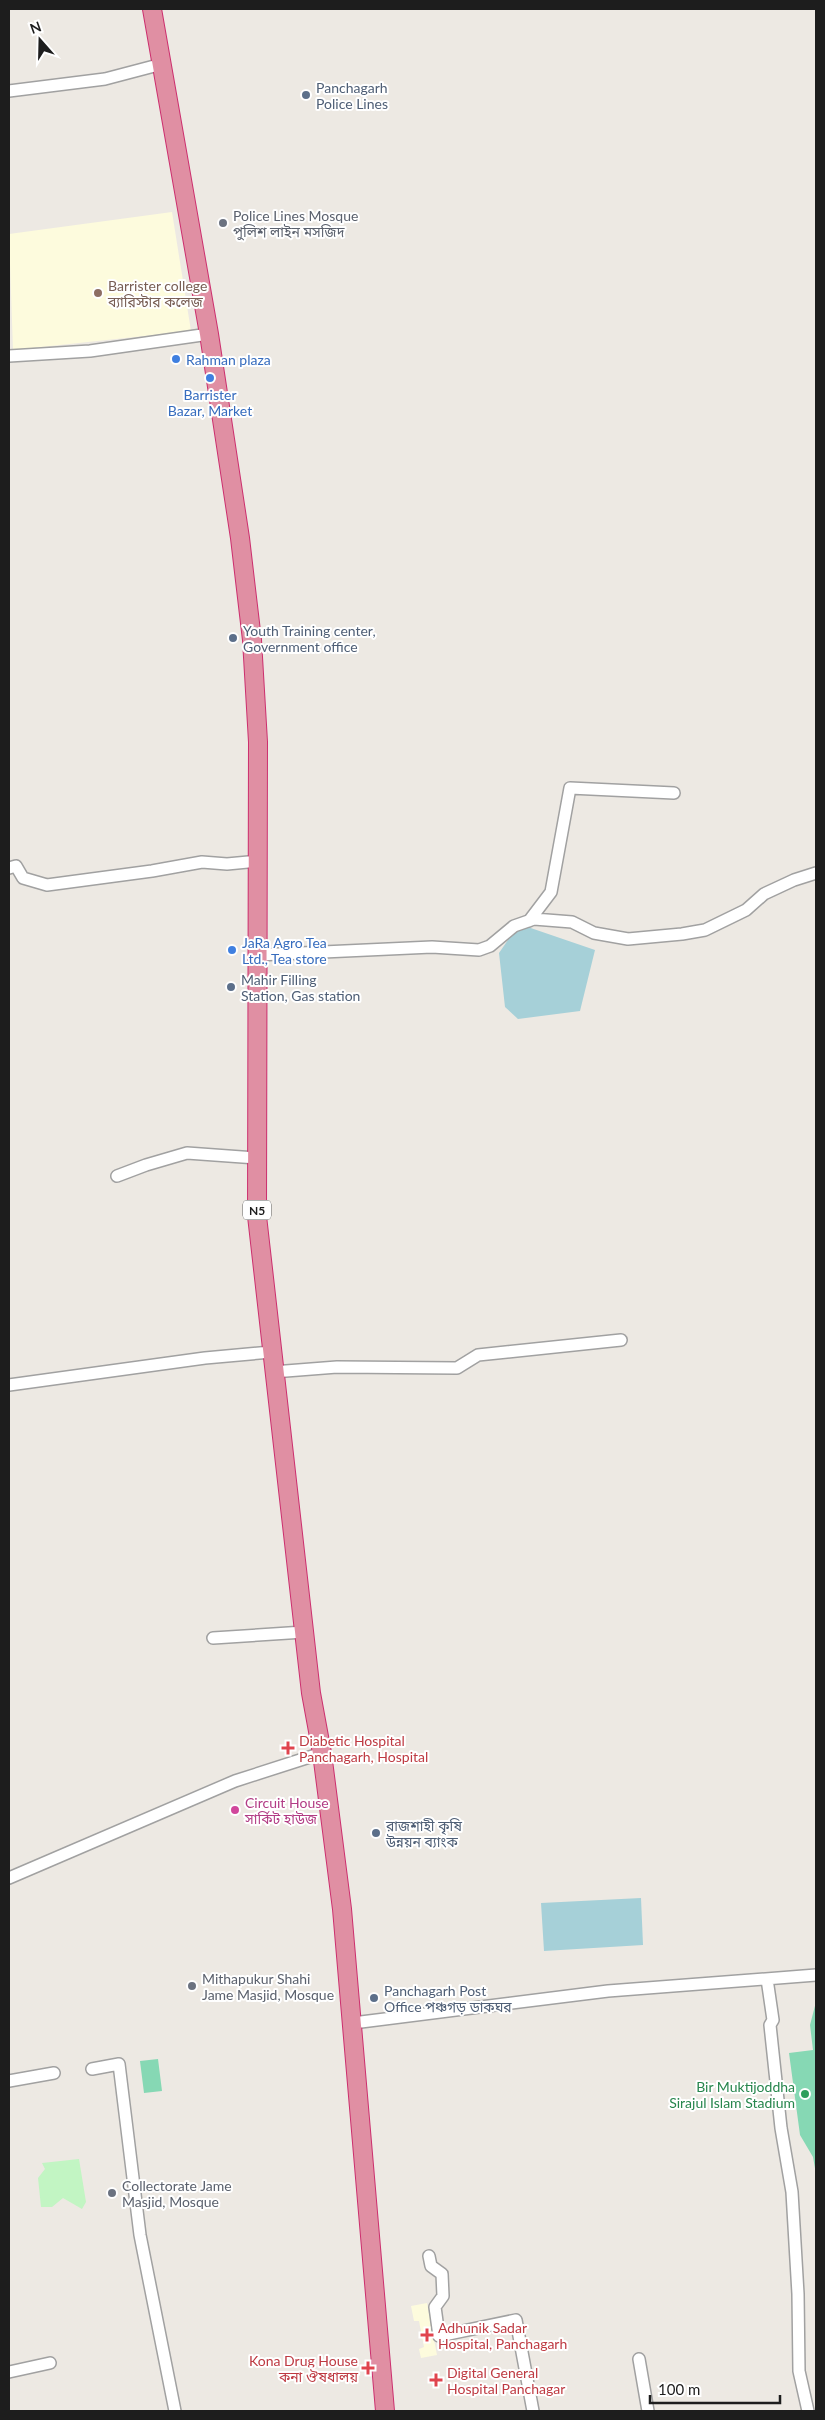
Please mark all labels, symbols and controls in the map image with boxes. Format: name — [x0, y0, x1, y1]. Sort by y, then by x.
north arrow — [15, 15, 65, 65]
text: N — [27, 17, 43, 37]
place label: Panchagarh Police Lines — [316, 79, 388, 112]
marker: Panchagarh Police Lines — [300, 89, 312, 101]
place label: Police Lines Mosque পুলিশ লাইন মসজিদ — [233, 207, 358, 241]
marker: Police Lines Mosque পুলিশ লাইন মসজিদ — [217, 217, 229, 229]
place label: Barrister college ব্যারিস্টার কলেজ — [107, 277, 207, 310]
marker: Barrister college ব্যারিস্টার কলেজ — [92, 287, 104, 299]
place label: Rahman plaza — [186, 351, 271, 368]
marker: Rahman plaza — [170, 353, 182, 365]
marker: Barrister Bazar, Market — [204, 372, 216, 384]
place label: Barrister Bazar, Market — [168, 386, 252, 419]
place label: Youth Training center, Government office — [243, 622, 376, 655]
marker: Youth Training center, Government office — [227, 632, 239, 644]
place label: JaRa Agro Tea Ltd., Tea store — [242, 934, 327, 967]
marker: JaRa Agro Tea Ltd., Tea store — [226, 944, 238, 956]
place label: Mahir Filling Station, Gas station — [241, 971, 360, 1004]
marker: Mahir Filling Station, Gas station — [225, 981, 237, 993]
road number: N5 — [243, 1200, 271, 1220]
place label: Diabetic Hospital Panchagarh, Hospital — [299, 1732, 428, 1765]
marker: Diabetic Hospital Panchagarh, Hospital — [281, 1741, 295, 1755]
place label: Circuit House সার্কিট হাউজ — [244, 1794, 329, 1827]
marker: Circuit House সার্কিট হাউজ — [229, 1804, 241, 1816]
place label: রাজশাহী কৃষি উন্নয়ন ব্যাংক — [385, 1817, 462, 1850]
marker: রাজশাহী কৃষি উন্নয়ন ব্যাংক — [370, 1827, 382, 1839]
place label: Mithapukur Shahi Jame Masjid, Mosque — [202, 1970, 334, 2003]
marker: Mithapukur Shahi Jame Masjid, Mosque — [186, 1980, 198, 1992]
place label: Panchagarh Post Office পঞ্চগড় ডাকঘর — [384, 1982, 512, 2015]
marker: Panchagarh Post Office পঞ্চগড় ডাকঘর — [368, 1992, 380, 2004]
place label: Bir Muktijoddha Sirajul Islam Stadium — [669, 2078, 795, 2111]
marker: Bir Muktijoddha Sirajul Islam Stadium — [799, 2088, 811, 2100]
place label: Collectorate Jame Masjid, Mosque — [122, 2177, 232, 2210]
marker: Collectorate Jame Masjid, Mosque — [106, 2187, 118, 2199]
place label: Adhunik Sadar Hospital, Panchagarh — [438, 2319, 567, 2352]
marker: Adhunik Sadar Hospital, Panchagarh — [420, 2328, 434, 2342]
place label: Kona Drug House কনা ঔষধালয় — [249, 2352, 358, 2385]
marker: Kona Drug House কনা ঔষধালয় — [362, 2362, 374, 2374]
place label: Digital General Hospital Panchagar — [447, 2364, 565, 2397]
scale bar — [650, 2372, 780, 2404]
marker: Digital General Hospital Panchagar — [429, 2373, 443, 2387]
text: 100 m — [658, 2380, 700, 2398]

